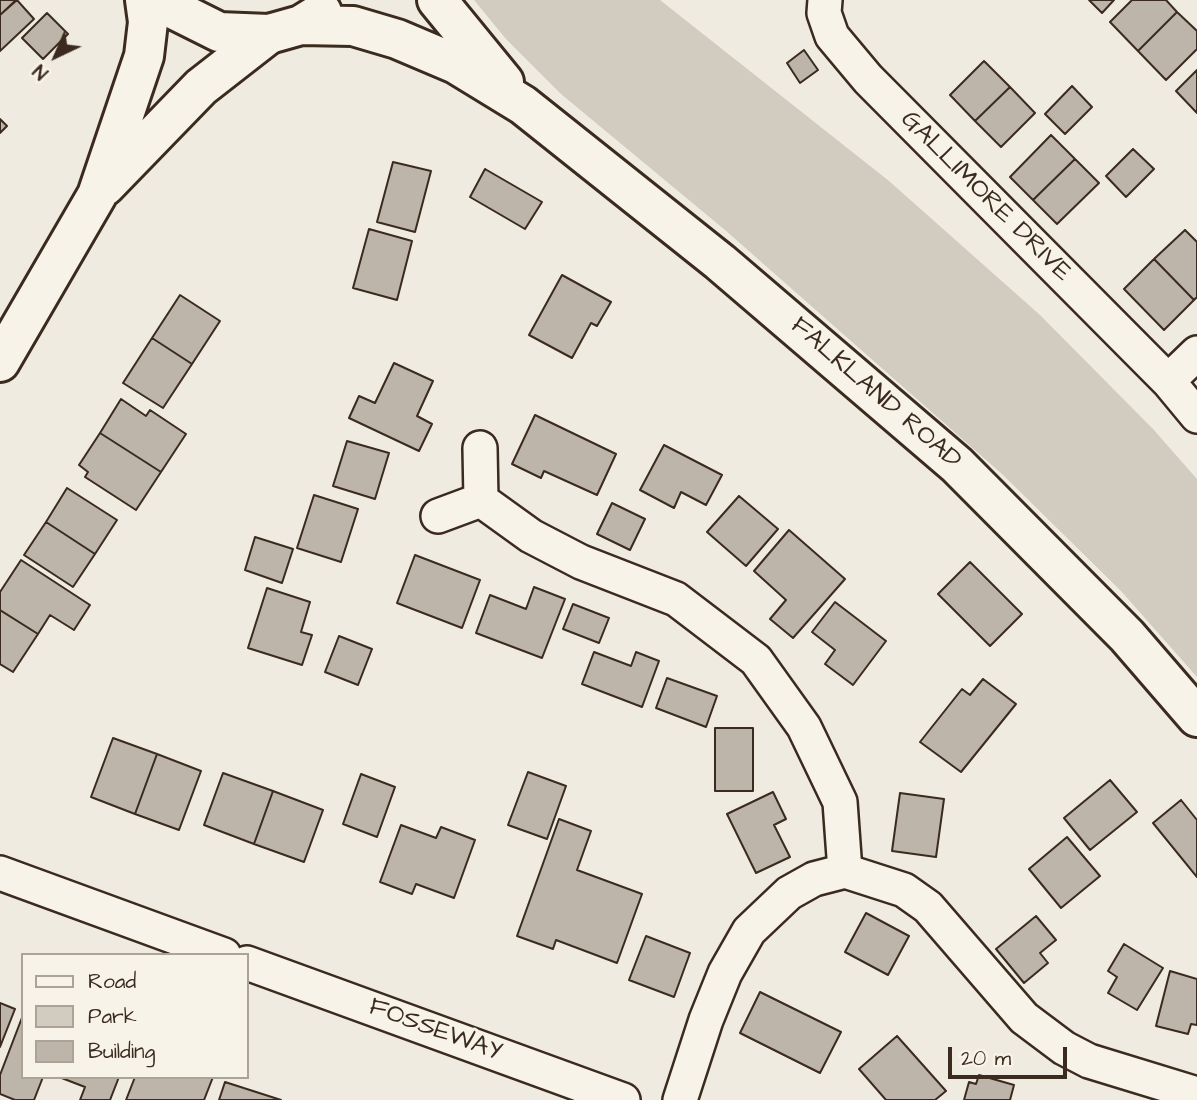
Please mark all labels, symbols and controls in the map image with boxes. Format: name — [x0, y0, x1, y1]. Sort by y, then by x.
north arrow — [21, 21, 91, 91]
text: N — [27, 58, 55, 85]
street label: GALLIMORE DRIVE — [893, 105, 1077, 289]
street label: FALKLAND ROAD — [783, 311, 967, 477]
legend — [21, 953, 248, 1079]
text: Road — [88, 967, 136, 996]
street label: FOSSEWAY — [364, 993, 506, 1069]
text: Park — [88, 1002, 137, 1031]
scale bar — [952, 1034, 1071, 1078]
text: Building — [88, 1037, 155, 1066]
text: 20 m — [961, 1044, 1011, 1073]

